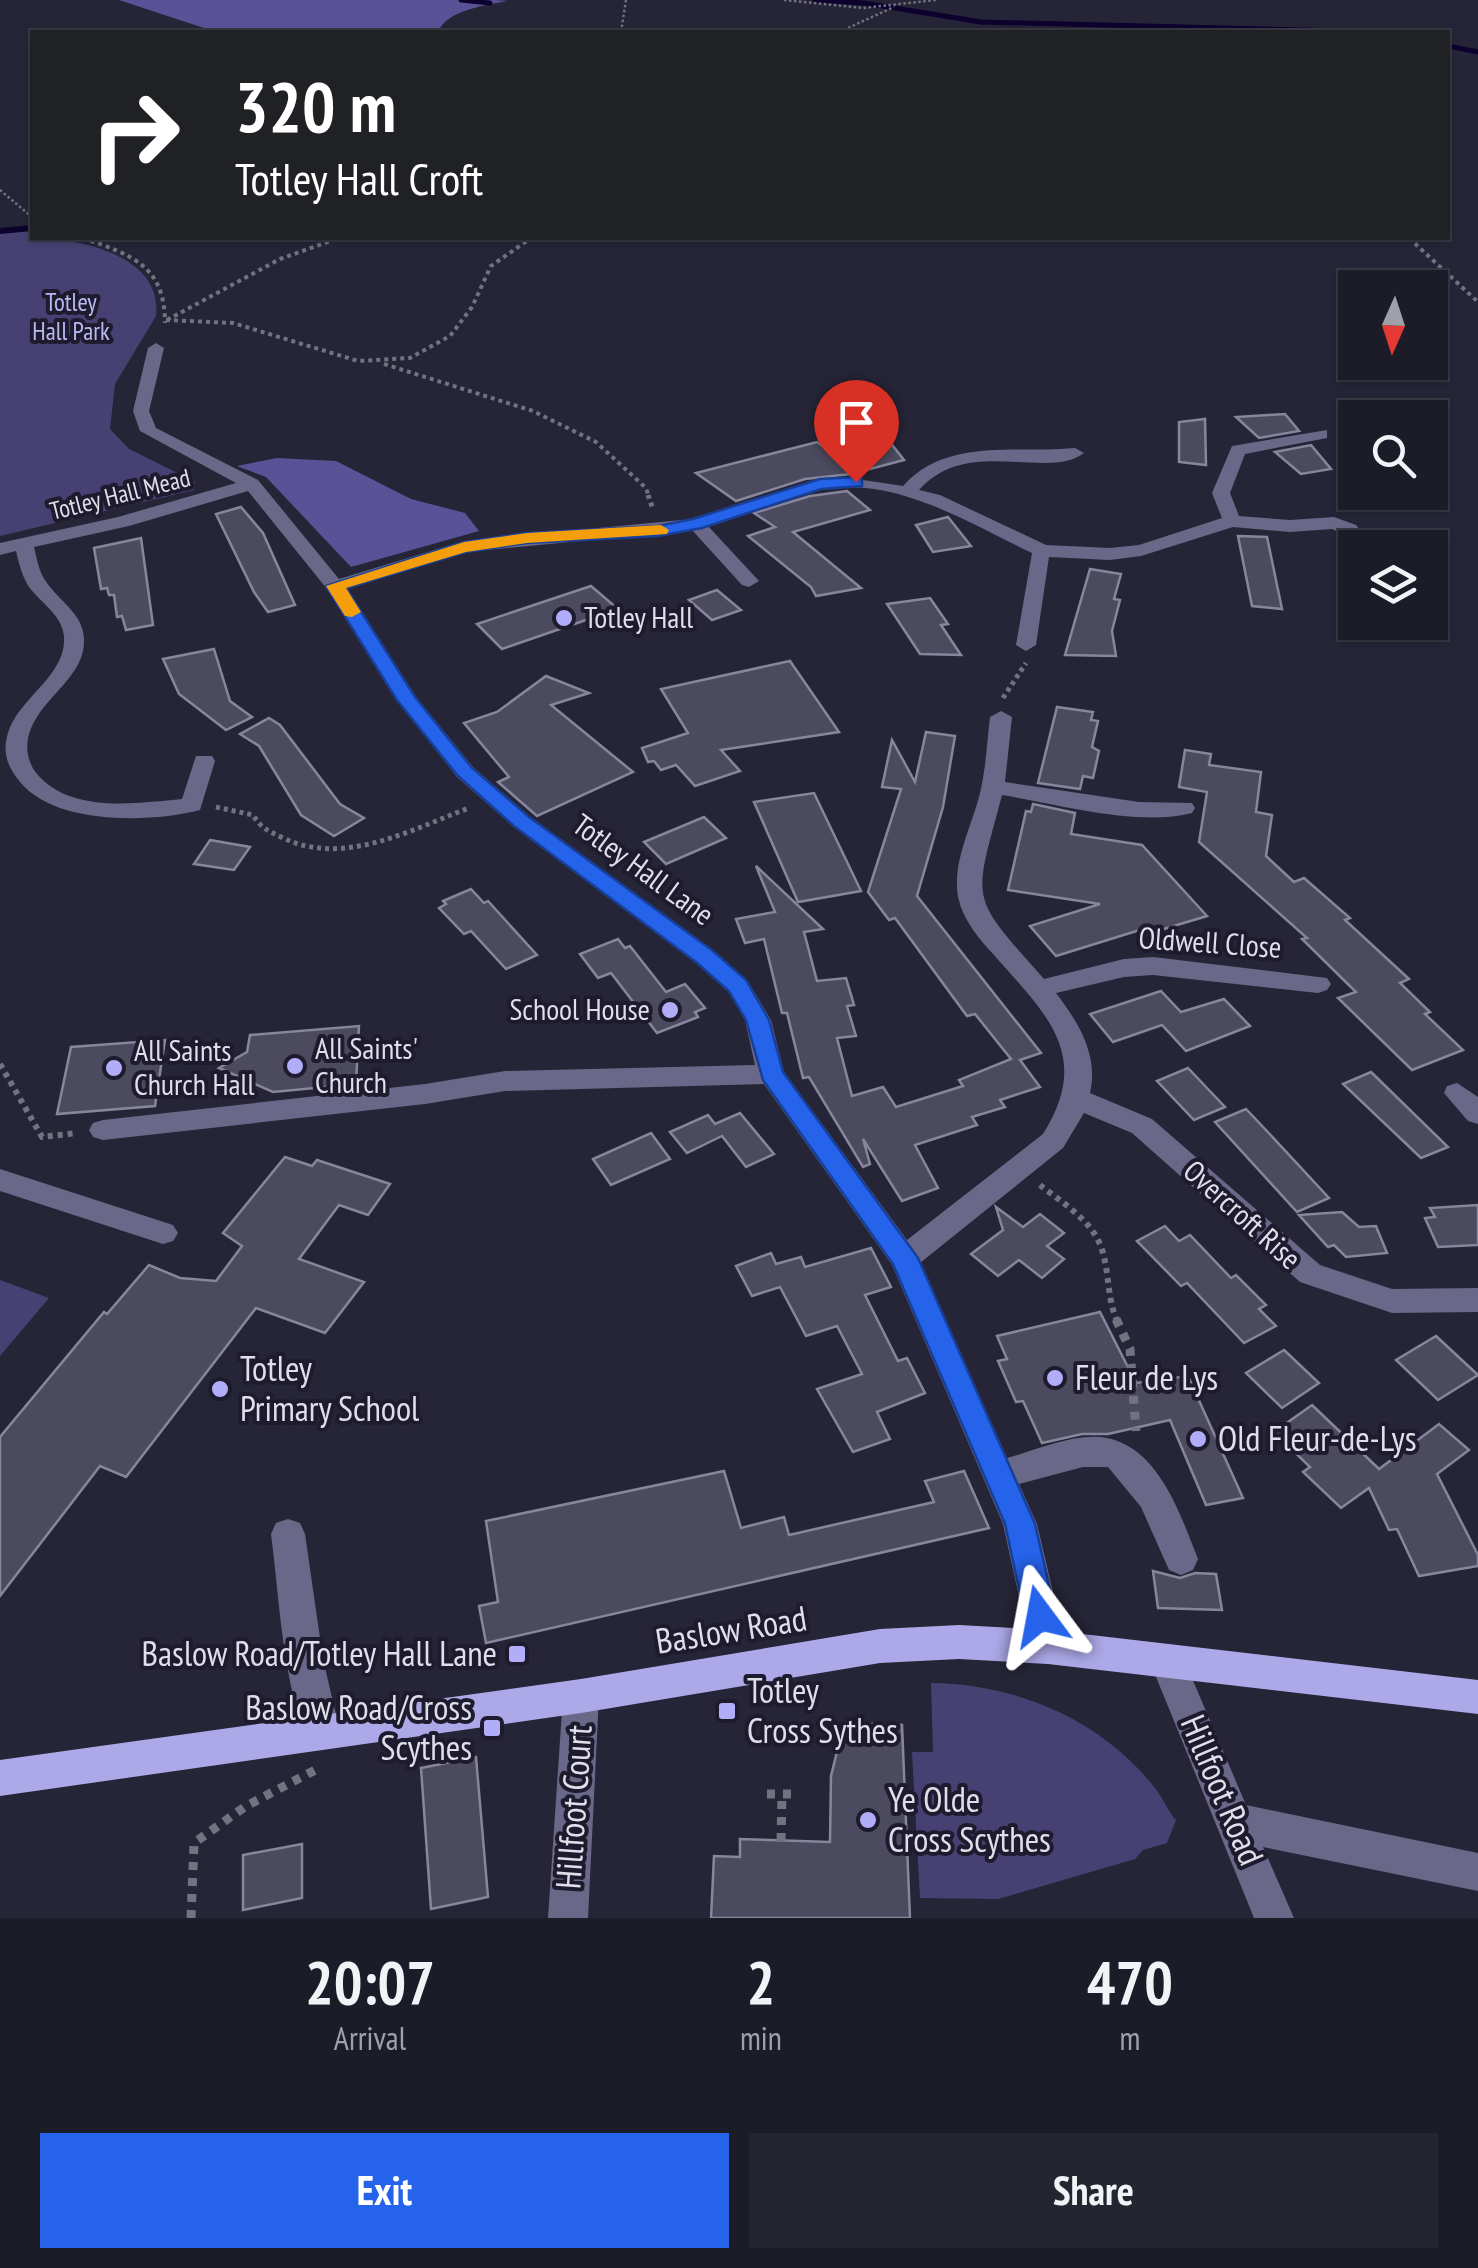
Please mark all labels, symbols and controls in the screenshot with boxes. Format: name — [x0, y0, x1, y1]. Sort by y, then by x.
text: 320 m — [235, 61, 396, 151]
icon: right — [70, 70, 200, 200]
text: Totley Hall Croft — [235, 149, 483, 207]
north arrow — [1338, 270, 1448, 380]
map controls — [1338, 270, 1448, 640]
park label: Totley Hall Park — [32, 286, 110, 347]
pin — [814, 380, 899, 483]
icon: arrive — [829, 395, 884, 450]
button: search — [1338, 400, 1448, 510]
street label: Totley Hall Mead — [47, 461, 193, 527]
button: layers — [1338, 530, 1448, 640]
place label: Totley Hall — [584, 597, 693, 636]
marker: Totley Hall — [553, 607, 575, 629]
street label: Totley Hall Lane — [566, 804, 722, 933]
street label: Oldwell Close — [1137, 917, 1283, 966]
place label: School House — [509, 989, 650, 1028]
marker: School House — [659, 999, 681, 1021]
place label: All Saints' Church — [315, 1028, 418, 1101]
place label: All Saints Church Hall — [134, 1030, 254, 1103]
marker: All Saints' Church — [284, 1055, 306, 1077]
marker: All Saints Church Hall — [103, 1057, 125, 1079]
street label: Overcroft Rise — [1176, 1151, 1310, 1277]
place label: Totley Primary School — [240, 1345, 419, 1431]
place label: Fleur de Lys — [1075, 1354, 1218, 1400]
marker: Fleur de Lys — [1044, 1367, 1066, 1389]
marker: Totley Primary School — [209, 1378, 231, 1400]
place label: Old Fleur-de-Lys — [1218, 1415, 1417, 1461]
marker: Old Fleur-de-Lys — [1187, 1428, 1209, 1450]
position arrow — [988, 1564, 1092, 1668]
street label: Baslow Road — [652, 1594, 810, 1664]
place label: Baslow Road/Totley Hall Lane — [142, 1630, 497, 1676]
marker: Baslow Road/Totley Hall Lane — [506, 1643, 528, 1665]
place label: Totley Cross Sythes — [747, 1667, 898, 1753]
place label: Baslow Road/Cross Scythes — [245, 1684, 472, 1770]
marker: Totley Cross Sythes — [716, 1700, 738, 1722]
street label: Hillfoot Road — [1171, 1708, 1275, 1871]
marker: Baslow Road/Cross Scythes — [481, 1717, 503, 1739]
street label: Hillfoot Court — [544, 1723, 602, 1890]
place label: Ye Olde Cross Scythes — [888, 1776, 1051, 1862]
marker: Ye Olde Cross Scythes — [857, 1809, 879, 1831]
text: 20:07 — [305, 1943, 435, 2021]
text: 2 — [747, 1943, 775, 2021]
text: 470 — [1087, 1943, 1173, 2021]
text: Arrival — [334, 2017, 406, 2059]
text: min — [740, 2017, 782, 2059]
text: m — [1119, 2017, 1140, 2059]
button: Exit — [40, 2133, 729, 2248]
button: Share — [749, 2133, 1438, 2248]

